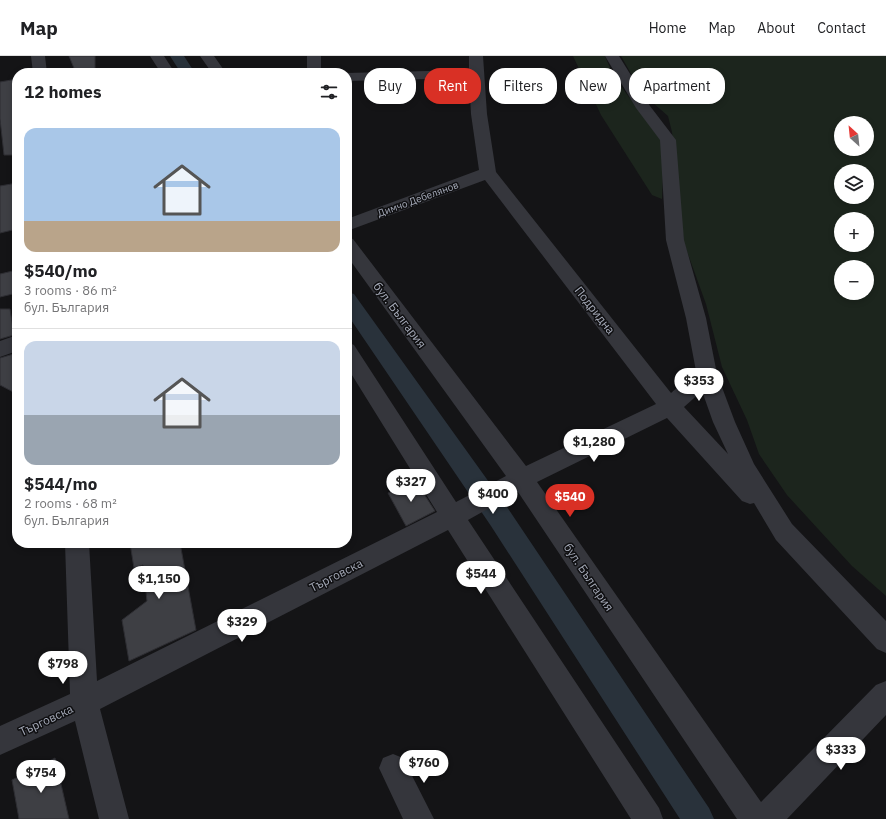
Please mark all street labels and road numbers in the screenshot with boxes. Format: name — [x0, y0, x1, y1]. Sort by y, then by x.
street label: Димчо Дебелянов — [376, 178, 460, 220]
street label: бул. България — [370, 279, 430, 351]
street label: Подридна — [572, 283, 619, 337]
street label: бул. България — [561, 540, 617, 614]
street label: Търговска — [307, 555, 366, 595]
street label: Търговска — [17, 701, 76, 739]

